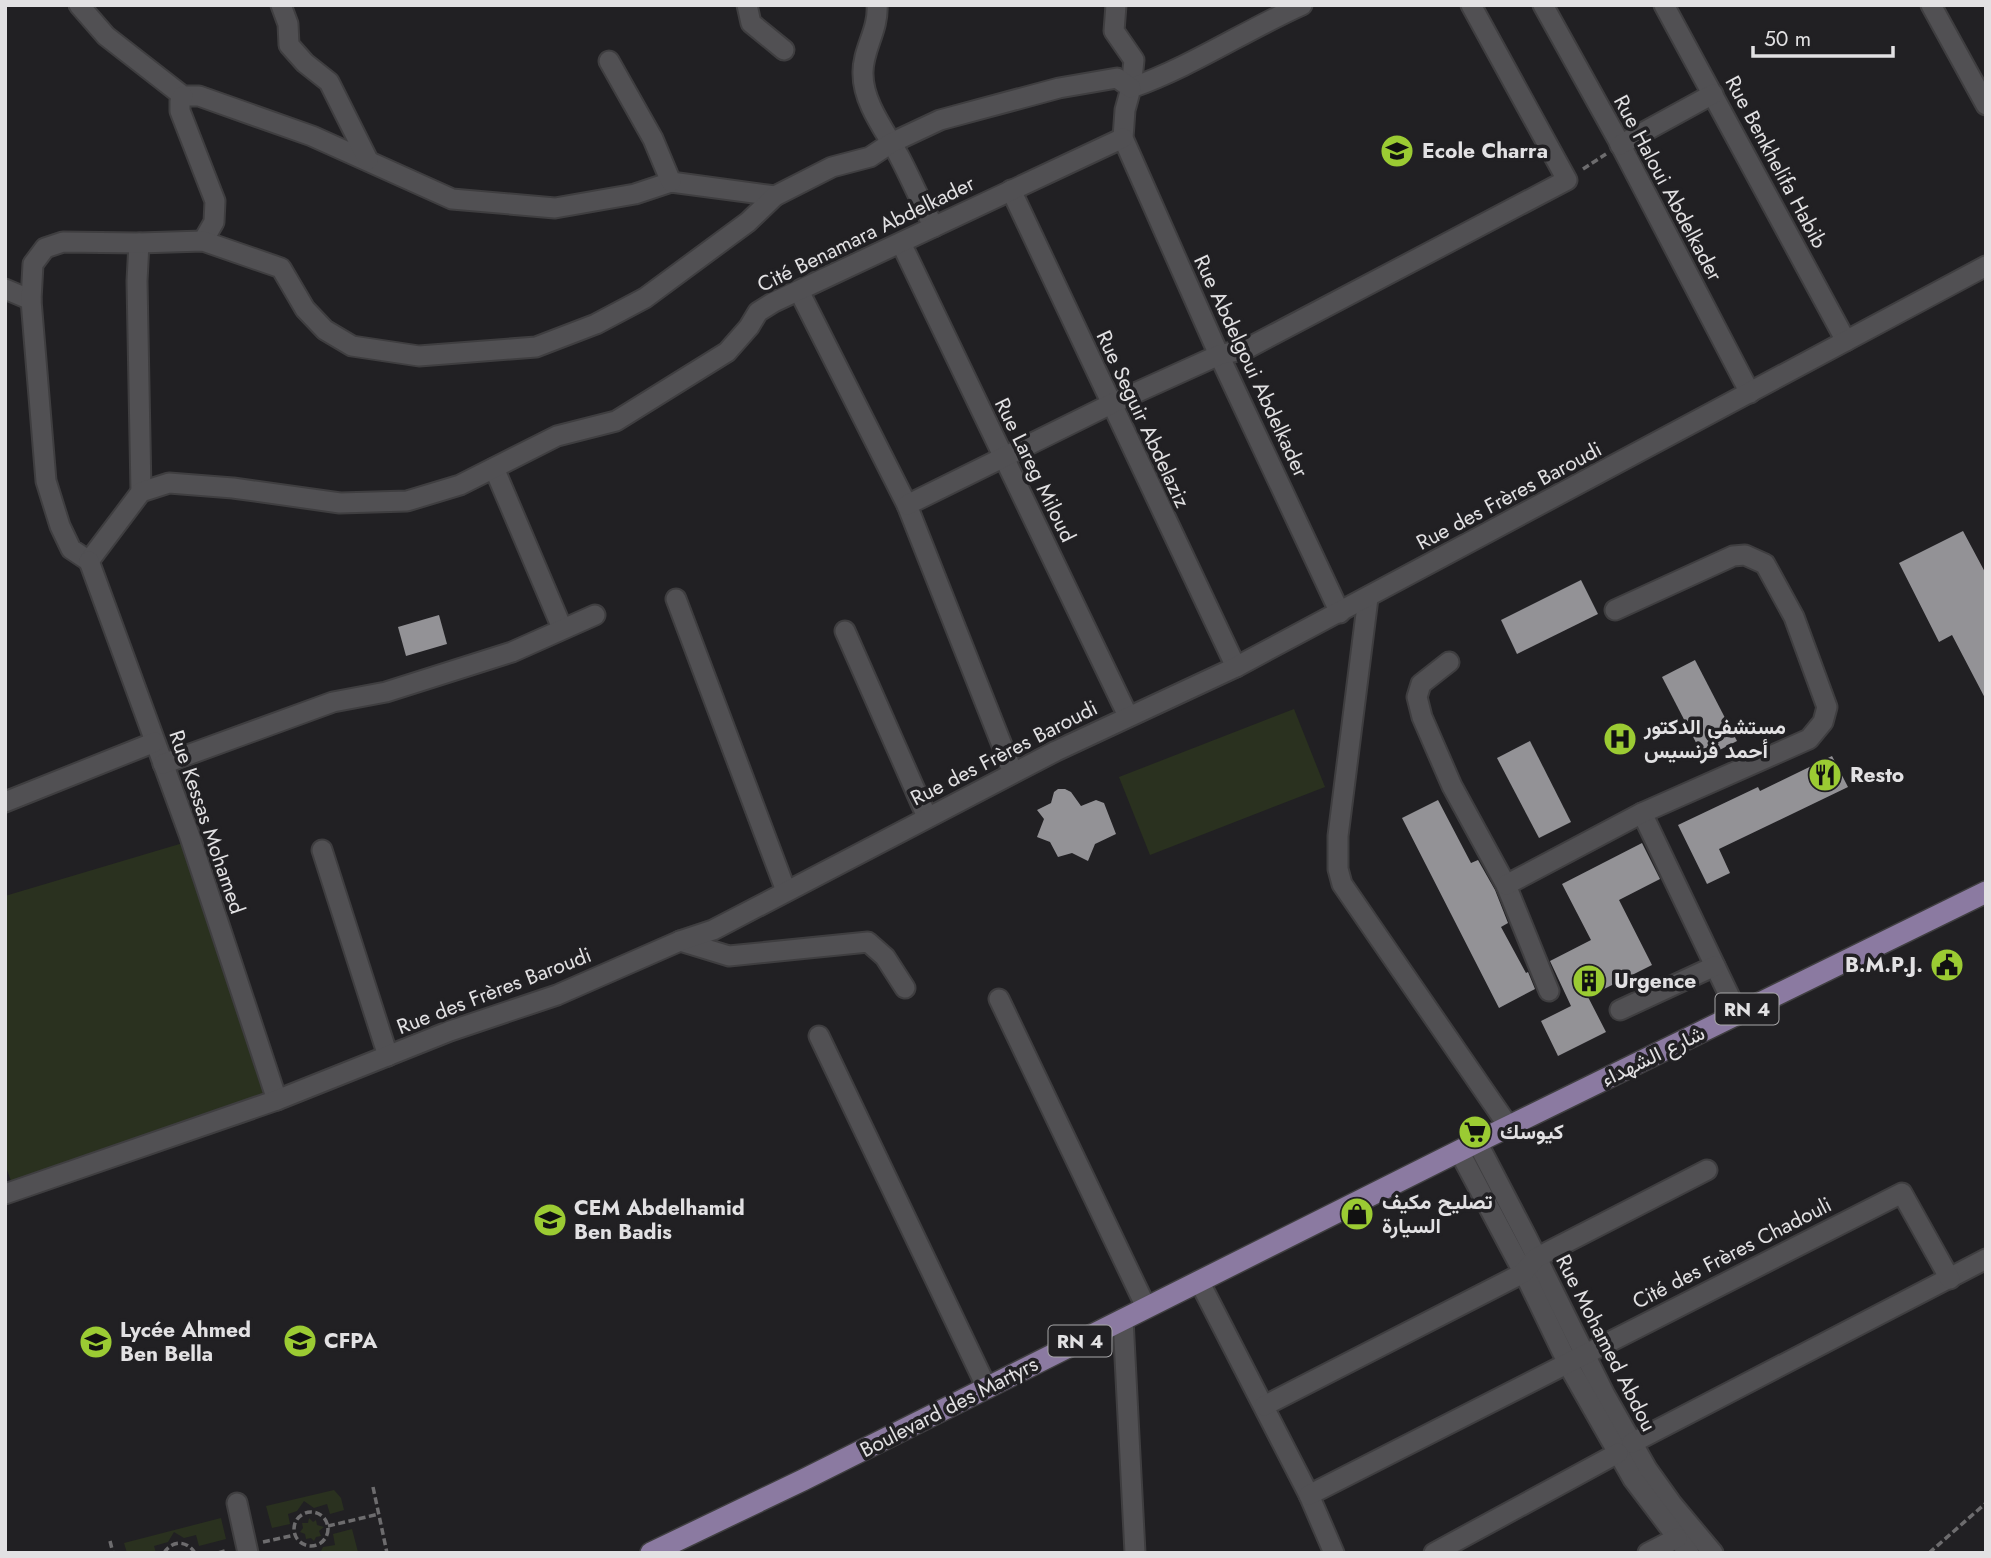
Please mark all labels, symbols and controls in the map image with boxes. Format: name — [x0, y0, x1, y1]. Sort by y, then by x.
scale bar — [1753, 14, 1893, 58]
text: 50 m — [1764, 24, 1811, 54]
street label: Rue Benkhelifa Habib — [1718, 70, 1834, 254]
street label: Rue Haloui Abdelkader — [1606, 90, 1730, 287]
school or university icon: Ecole Charra — [1378, 132, 1416, 170]
place label: Ecole Charra — [1422, 136, 1548, 166]
street label: Cité Benamara Abdelkader — [752, 168, 980, 300]
street label: Rue Abdelgoui Abdelkader — [1186, 250, 1316, 483]
street label: Rue Seguir Abdelaziz — [1089, 325, 1197, 513]
street label: Rue Lareg Miloud — [987, 393, 1083, 547]
street label: Rue des Frères Baroudi — [1411, 434, 1607, 558]
street label: Rue des Frères Baroudi — [905, 693, 1103, 813]
place label: مستشفى الدكتور أحمد فرنسيس — [1643, 712, 1786, 766]
hospital icon: مستشفى الدكتور أحمد فرنسيس — [1601, 720, 1639, 758]
street label: Rue Kessas Mohamed — [161, 726, 253, 918]
restaurant icon: Resto — [1806, 756, 1844, 794]
place label: Resto — [1850, 760, 1904, 790]
street label: Rue des Frères Baroudi — [392, 940, 596, 1042]
public building icon: B.M.P.J. — [1928, 946, 1966, 984]
place label: B.M.P.J. — [1845, 950, 1923, 980]
building icon: Urgence — [1570, 962, 1608, 1000]
place label: Urgence — [1614, 966, 1696, 996]
road number: RN 4 — [1716, 993, 1778, 1024]
street label: شارع الشهداء — [1596, 1018, 1710, 1094]
supermarket icon: كيوسك — [1456, 1113, 1494, 1151]
place label: كيوسك — [1500, 1117, 1564, 1147]
place label: تصليح مكيف السيارة — [1382, 1187, 1493, 1241]
street label: Cité des Frères Chadouli — [1627, 1190, 1837, 1316]
place label: CEM Abdelhamid Ben Badis — [574, 1193, 745, 1247]
shop icon: تصليح مكيف السيارة — [1338, 1195, 1376, 1233]
school or university icon: CEM Abdelhamid Ben Badis — [531, 1201, 569, 1239]
street label: Rue Mohamed Abdou — [1548, 1249, 1664, 1437]
place label: Lycée Ahmed Ben Bella — [120, 1315, 251, 1369]
school or university icon: CFPA — [281, 1322, 319, 1360]
school or university icon: Lycée Ahmed Ben Bella — [77, 1323, 115, 1361]
place label: CFPA — [324, 1326, 378, 1356]
road number: RN 4 — [1048, 1326, 1112, 1357]
street label: Boulevard des Martyrs — [855, 1349, 1043, 1465]

